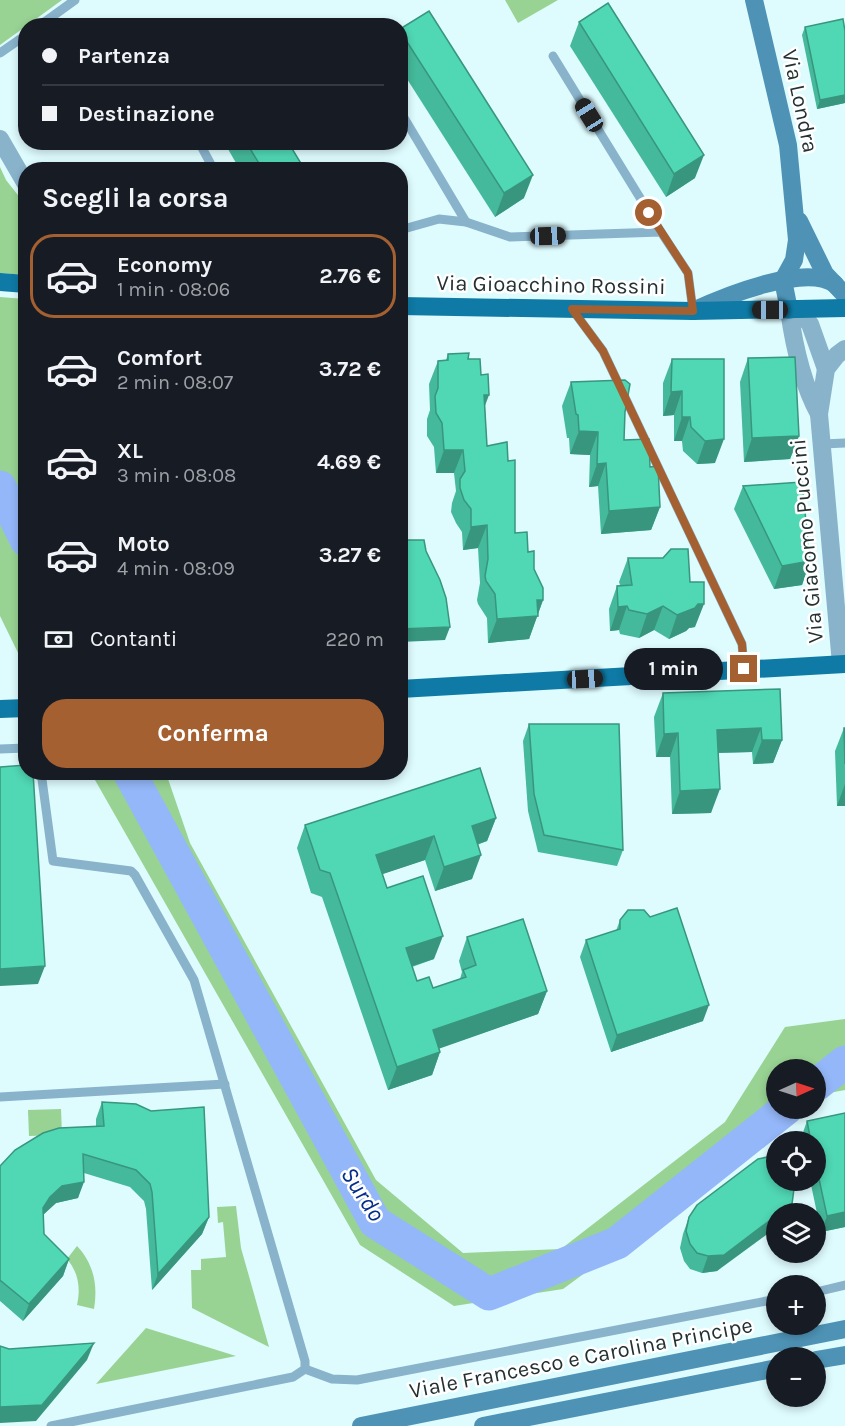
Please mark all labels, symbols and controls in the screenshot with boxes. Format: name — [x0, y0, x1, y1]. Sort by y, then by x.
text: Partenza — [78, 43, 170, 69]
street label: Via Londra — [776, 47, 824, 155]
car — [572, 95, 606, 135]
text: Destinazione — [78, 101, 215, 127]
text: Scegli la corsa — [42, 182, 229, 214]
route start — [635, 199, 662, 226]
car — [530, 226, 566, 246]
icon: car — [45, 249, 99, 303]
text: Economy — [117, 252, 212, 278]
text: 2.76 € — [319, 263, 381, 289]
street label: Via Gioacchino Rossini — [436, 270, 666, 300]
text: 1 min · 08:06 — [117, 278, 230, 301]
car — [752, 301, 788, 319]
icon: car — [45, 342, 99, 396]
text: Comfort — [117, 345, 202, 371]
text: 3.72 € — [319, 356, 381, 382]
text: 2 min · 08:07 — [117, 371, 233, 394]
icon: car — [45, 435, 99, 489]
text: XL — [117, 438, 143, 464]
street label: Via Giacomo Puccini — [785, 438, 829, 644]
text: 4.69 € — [317, 449, 381, 475]
text: 3 min · 08:08 — [117, 464, 236, 487]
icon: car — [45, 528, 99, 582]
text: Moto — [117, 531, 170, 557]
text: 3.27 € — [319, 542, 381, 568]
text: 4 min · 08:09 — [117, 557, 235, 580]
icon: cash — [42, 623, 75, 656]
text: Contanti — [90, 626, 177, 652]
text: 220 m — [325, 628, 384, 651]
callout: 1 min — [624, 648, 723, 690]
route end — [730, 655, 757, 682]
text: 1 min — [648, 657, 699, 680]
car — [567, 669, 603, 689]
button: Conferma — [42, 699, 384, 768]
north arrow — [766, 1059, 826, 1119]
map controls — [766, 1059, 826, 1407]
button: locate — [766, 1131, 826, 1191]
water label: Surdo — [335, 1162, 391, 1227]
button: layers — [766, 1203, 826, 1263]
button: + — [766, 1275, 826, 1335]
street label: Viale Francesco e Carolina Principe — [407, 1312, 755, 1404]
button: − — [766, 1347, 826, 1407]

